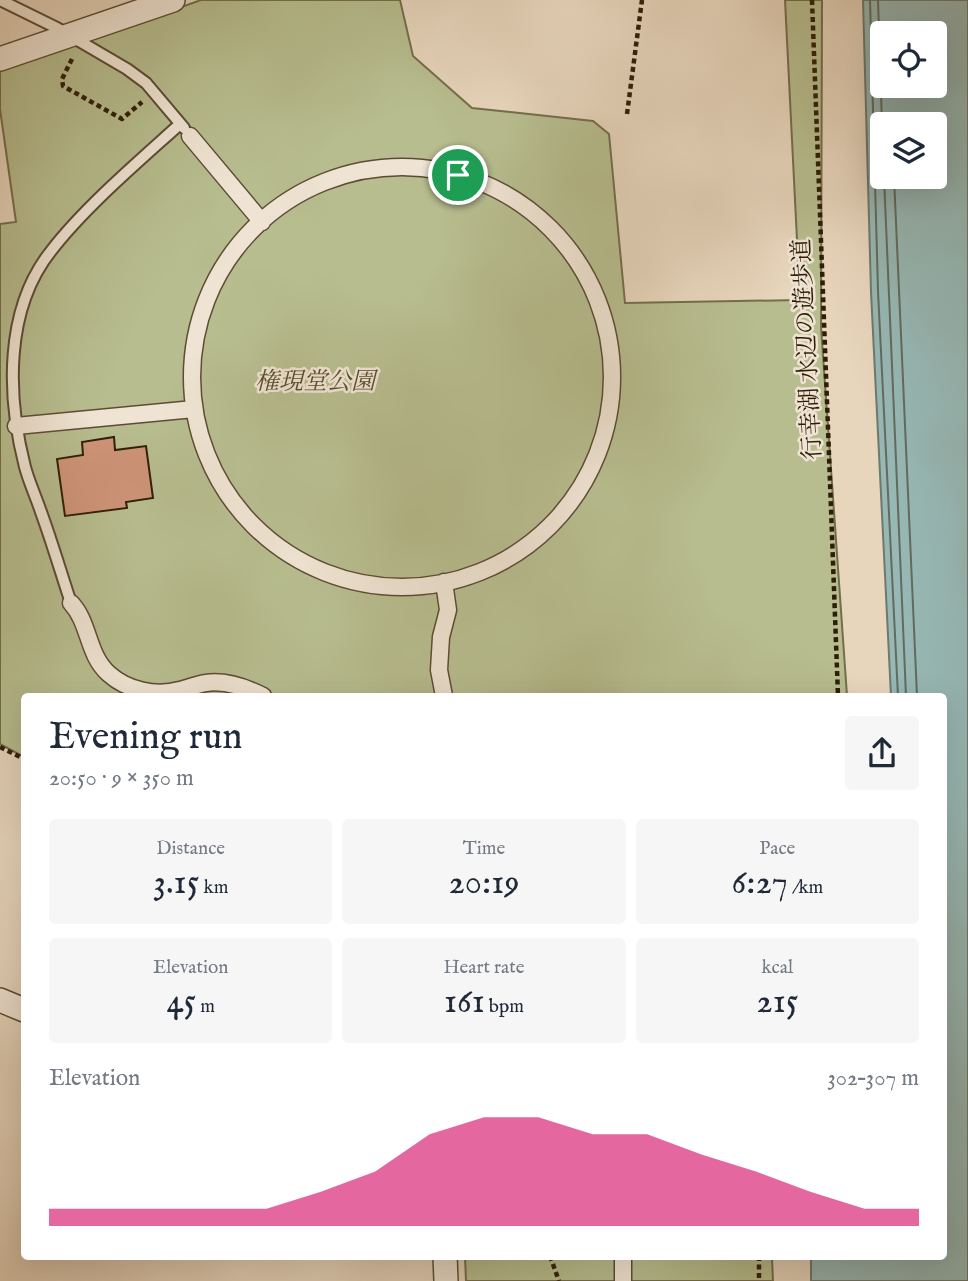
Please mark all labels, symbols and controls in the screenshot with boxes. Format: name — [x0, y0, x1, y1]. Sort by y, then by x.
map controls — [870, 21, 947, 189]
button: locate — [870, 21, 947, 98]
button: layers — [870, 112, 947, 189]
pin — [428, 145, 488, 205]
icon: arrive — [439, 156, 477, 194]
street label: 行幸湖 水辺の遊歩道 — [787, 238, 829, 460]
park label: 権現堂公園 — [255, 367, 379, 398]
text: Evening run — [49, 714, 243, 762]
button: share — [845, 716, 919, 790]
text: 20:50 · 9 × 350 m — [49, 764, 194, 793]
text: Distance — [156, 837, 225, 861]
text: Time — [463, 837, 505, 861]
text: Pace — [759, 837, 795, 861]
text: 3.15 — [153, 861, 199, 906]
text: 20:19 — [448, 861, 520, 906]
text: 6:27 — [731, 861, 788, 906]
text: km — [199, 876, 228, 900]
text: /km — [788, 876, 823, 900]
text: Elevation — [153, 956, 228, 980]
text: Heart rate — [443, 956, 525, 980]
text: kcal — [761, 956, 793, 980]
text: 45 — [166, 980, 196, 1025]
text: 161 — [444, 980, 485, 1025]
text: 215 — [756, 980, 798, 1025]
text: m — [196, 995, 215, 1019]
text: bpm — [485, 995, 524, 1019]
text: Elevation — [49, 1064, 140, 1093]
text: 302–307 m — [827, 1064, 919, 1093]

